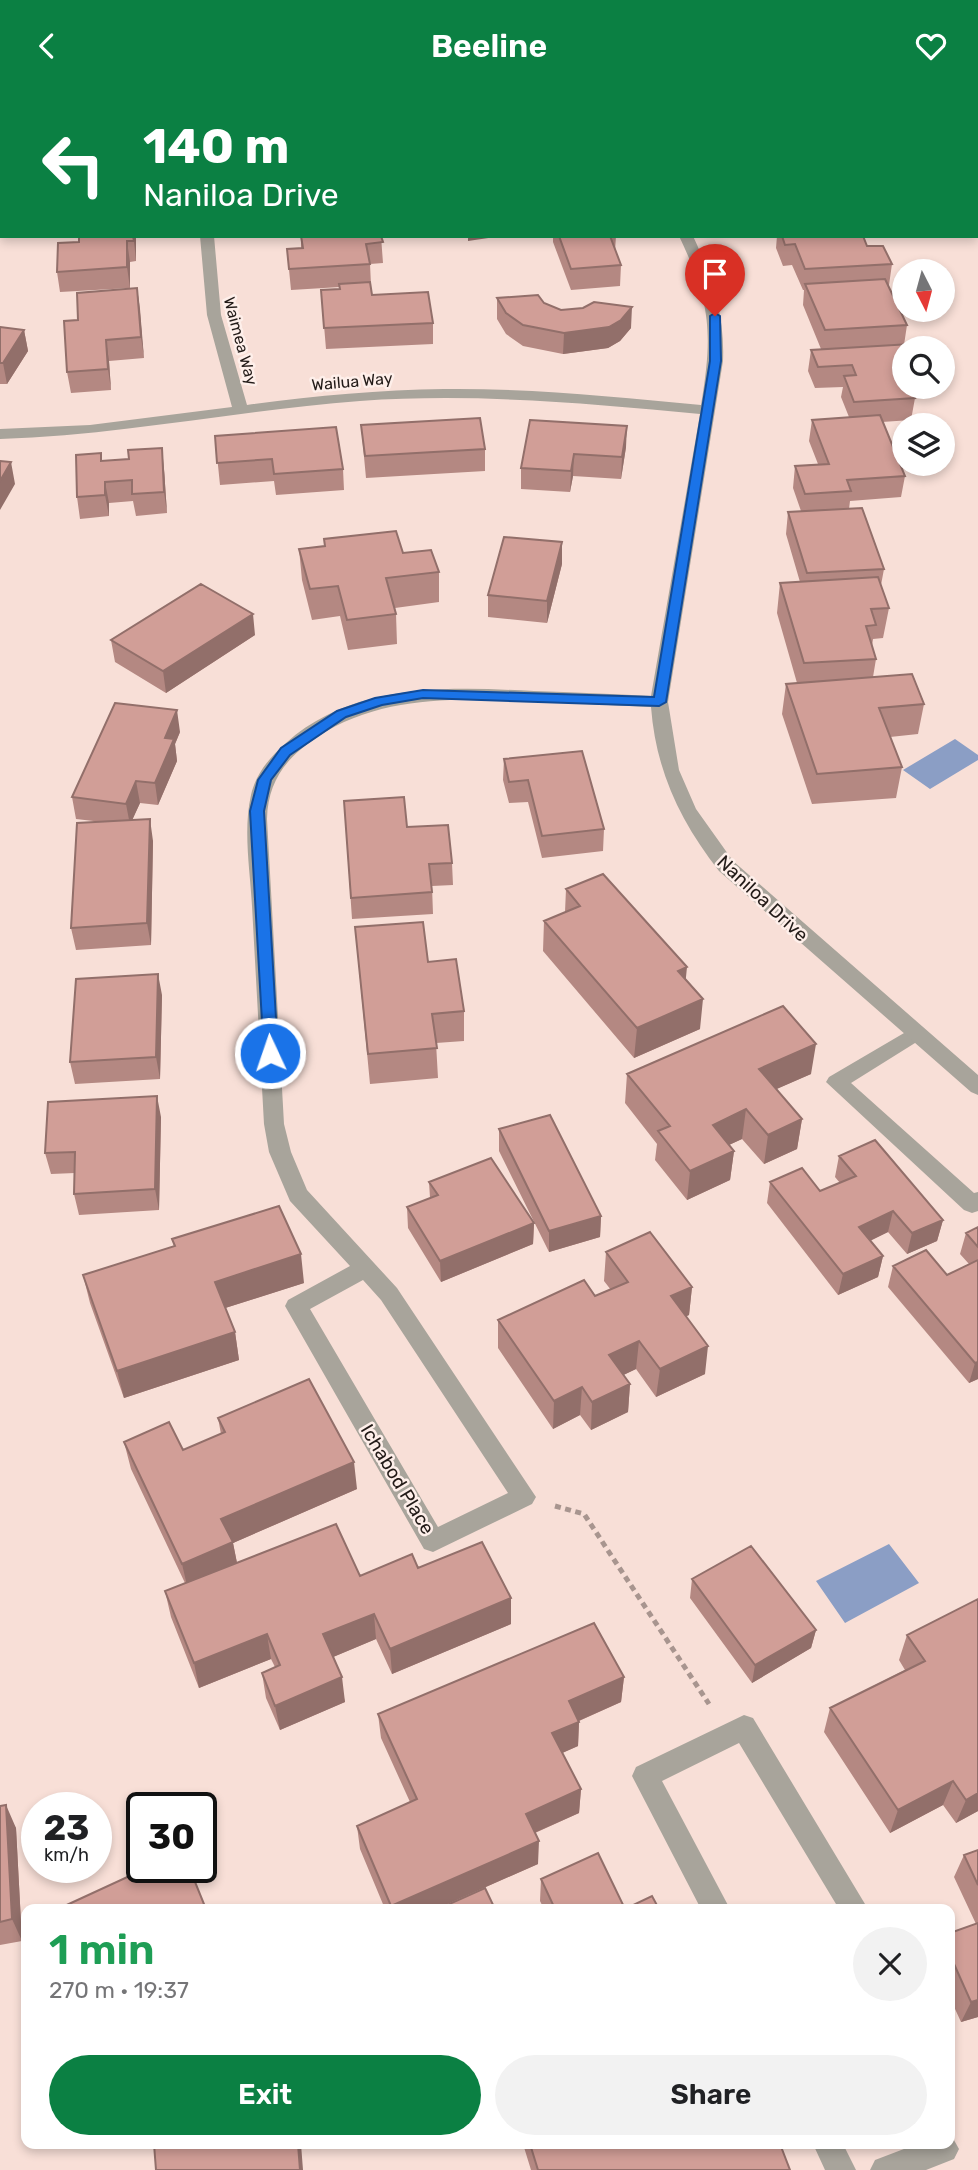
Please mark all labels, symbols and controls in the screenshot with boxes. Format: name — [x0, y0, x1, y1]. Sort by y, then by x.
icon: back — [28, 27, 66, 65]
text: Beeline — [431, 27, 547, 65]
icon: heart — [912, 27, 950, 65]
text: 140 m — [143, 117, 289, 175]
icon: left — [28, 119, 119, 210]
text: Naniloa Drive — [143, 176, 339, 214]
pin — [685, 244, 745, 316]
icon: arrive — [696, 255, 734, 293]
north arrow — [892, 259, 956, 322]
map controls — [892, 259, 955, 476]
street label: Waimea Way — [220, 295, 261, 388]
button: search — [892, 336, 955, 399]
street label: Wailua Way — [311, 368, 393, 394]
button: layers — [892, 413, 955, 476]
street label: Naniloa Drive — [712, 850, 813, 946]
position arrow — [233, 1016, 307, 1090]
street label: Ichabod Place — [356, 1420, 439, 1538]
speed limit sign: 30 — [126, 1792, 217, 1883]
text: 23 — [44, 1807, 89, 1849]
text: km/h — [44, 1844, 89, 1866]
text: 1 min — [49, 1925, 155, 1975]
button: close — [853, 1927, 927, 2001]
text: 270 m · 19:37 — [49, 1976, 189, 2004]
button: Exit — [49, 2055, 481, 2135]
button: Share — [495, 2055, 927, 2135]

